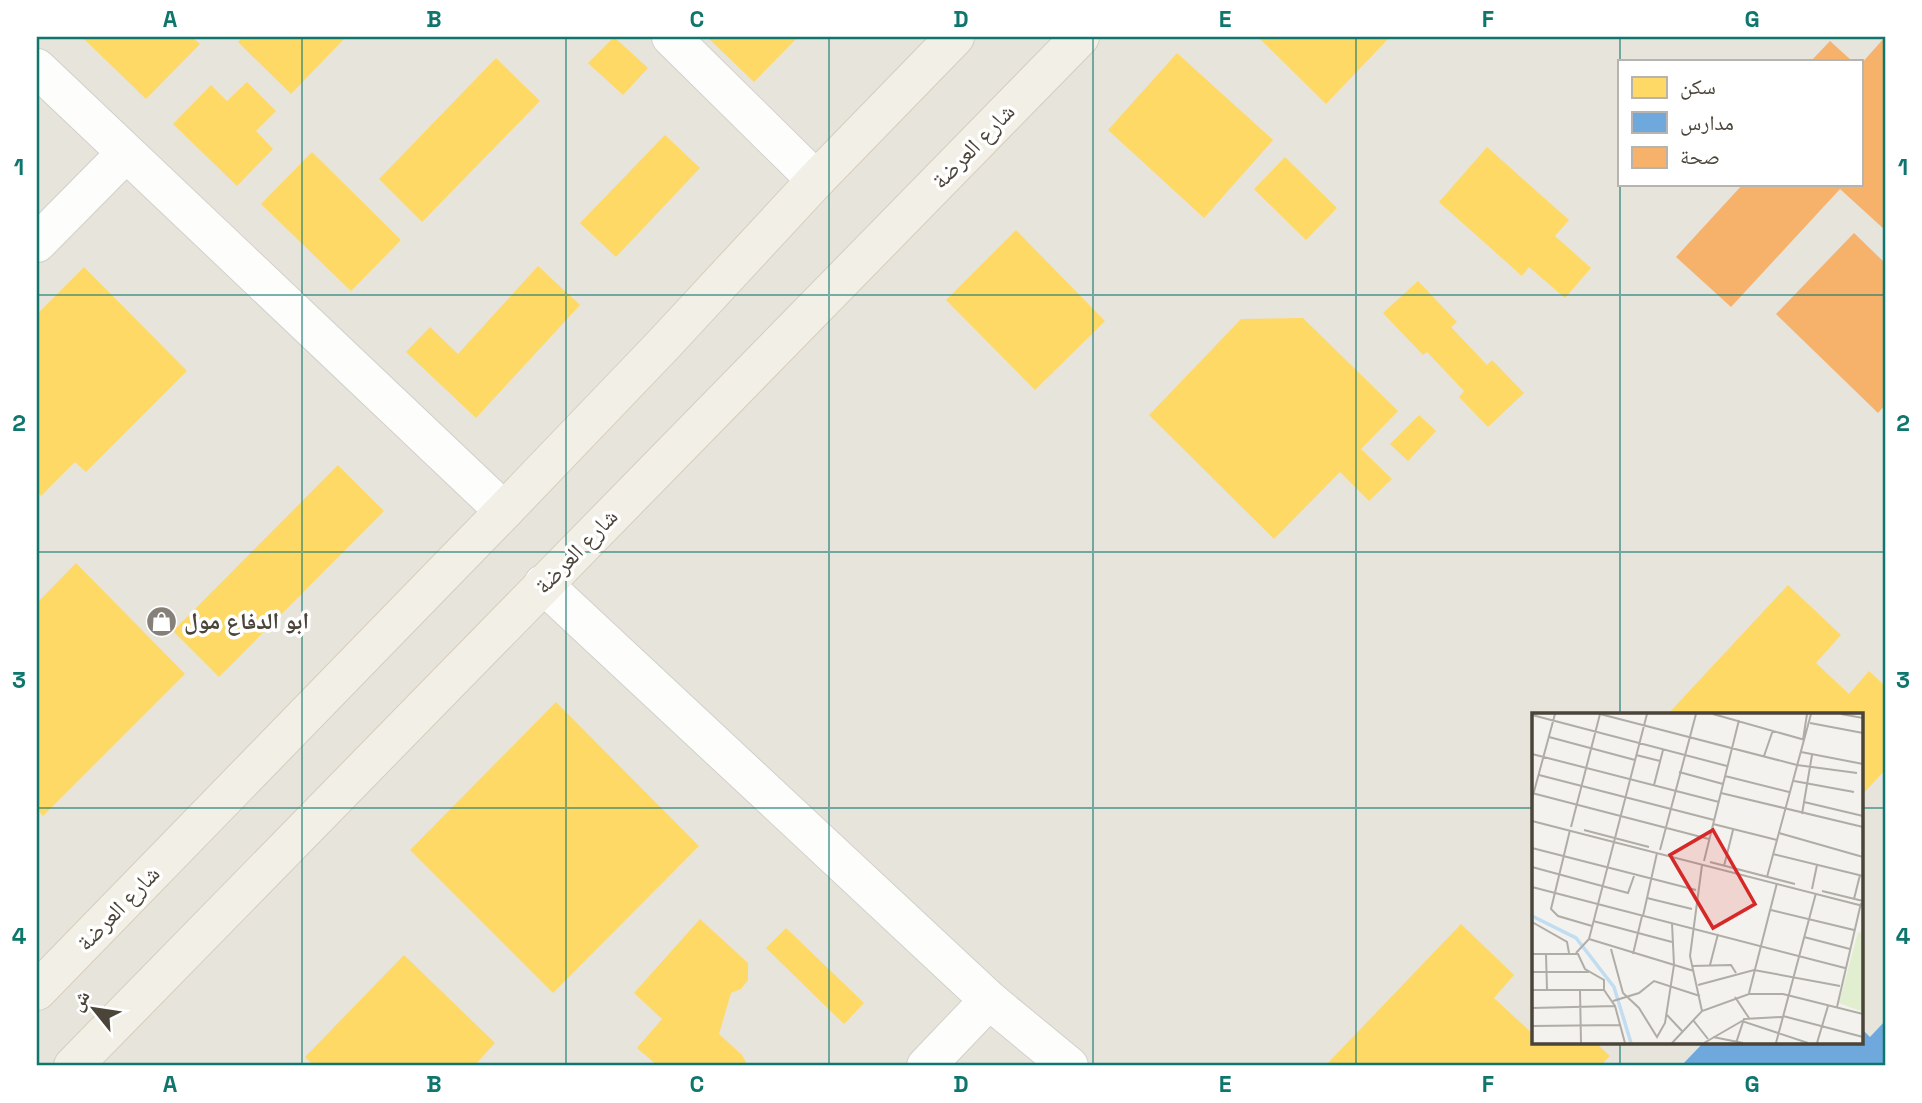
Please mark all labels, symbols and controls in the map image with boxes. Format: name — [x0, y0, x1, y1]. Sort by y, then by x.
text: A — [163, 4, 178, 34]
text: B — [426, 4, 442, 34]
text: C — [690, 4, 704, 34]
text: D — [953, 4, 969, 34]
text: E — [1219, 4, 1231, 34]
text: F — [1482, 4, 1494, 34]
text: G — [1744, 4, 1760, 34]
legend — [1618, 60, 1862, 186]
text: سكن — [1680, 73, 1716, 100]
street label: شارع العرضة — [925, 97, 1021, 195]
text: مدارس — [1680, 109, 1734, 136]
text: صحة — [1680, 143, 1720, 170]
text: 1 — [14, 152, 24, 182]
text: 1 — [1898, 152, 1908, 182]
text: 2 — [12, 408, 26, 438]
text: 2 — [1896, 408, 1910, 438]
street label: شارع العرضة — [528, 502, 624, 600]
shop icon: ابو الدفاع مول — [144, 604, 178, 638]
place label: ابو الدفاع مول — [184, 606, 309, 636]
text: 3 — [12, 665, 26, 695]
text: 3 — [1896, 665, 1910, 695]
inset map — [1532, 713, 1862, 1044]
street label: شارع العرضة — [70, 859, 166, 957]
text: 4 — [12, 921, 27, 951]
text: 4 — [1896, 921, 1911, 951]
north arrow — [60, 974, 130, 1044]
text: ش — [64, 986, 96, 1016]
text: A — [163, 1069, 178, 1099]
text: B — [426, 1069, 442, 1099]
text: C — [690, 1069, 704, 1099]
text: D — [953, 1069, 969, 1099]
text: E — [1219, 1069, 1231, 1099]
text: F — [1482, 1069, 1494, 1099]
text: G — [1744, 1069, 1760, 1099]

